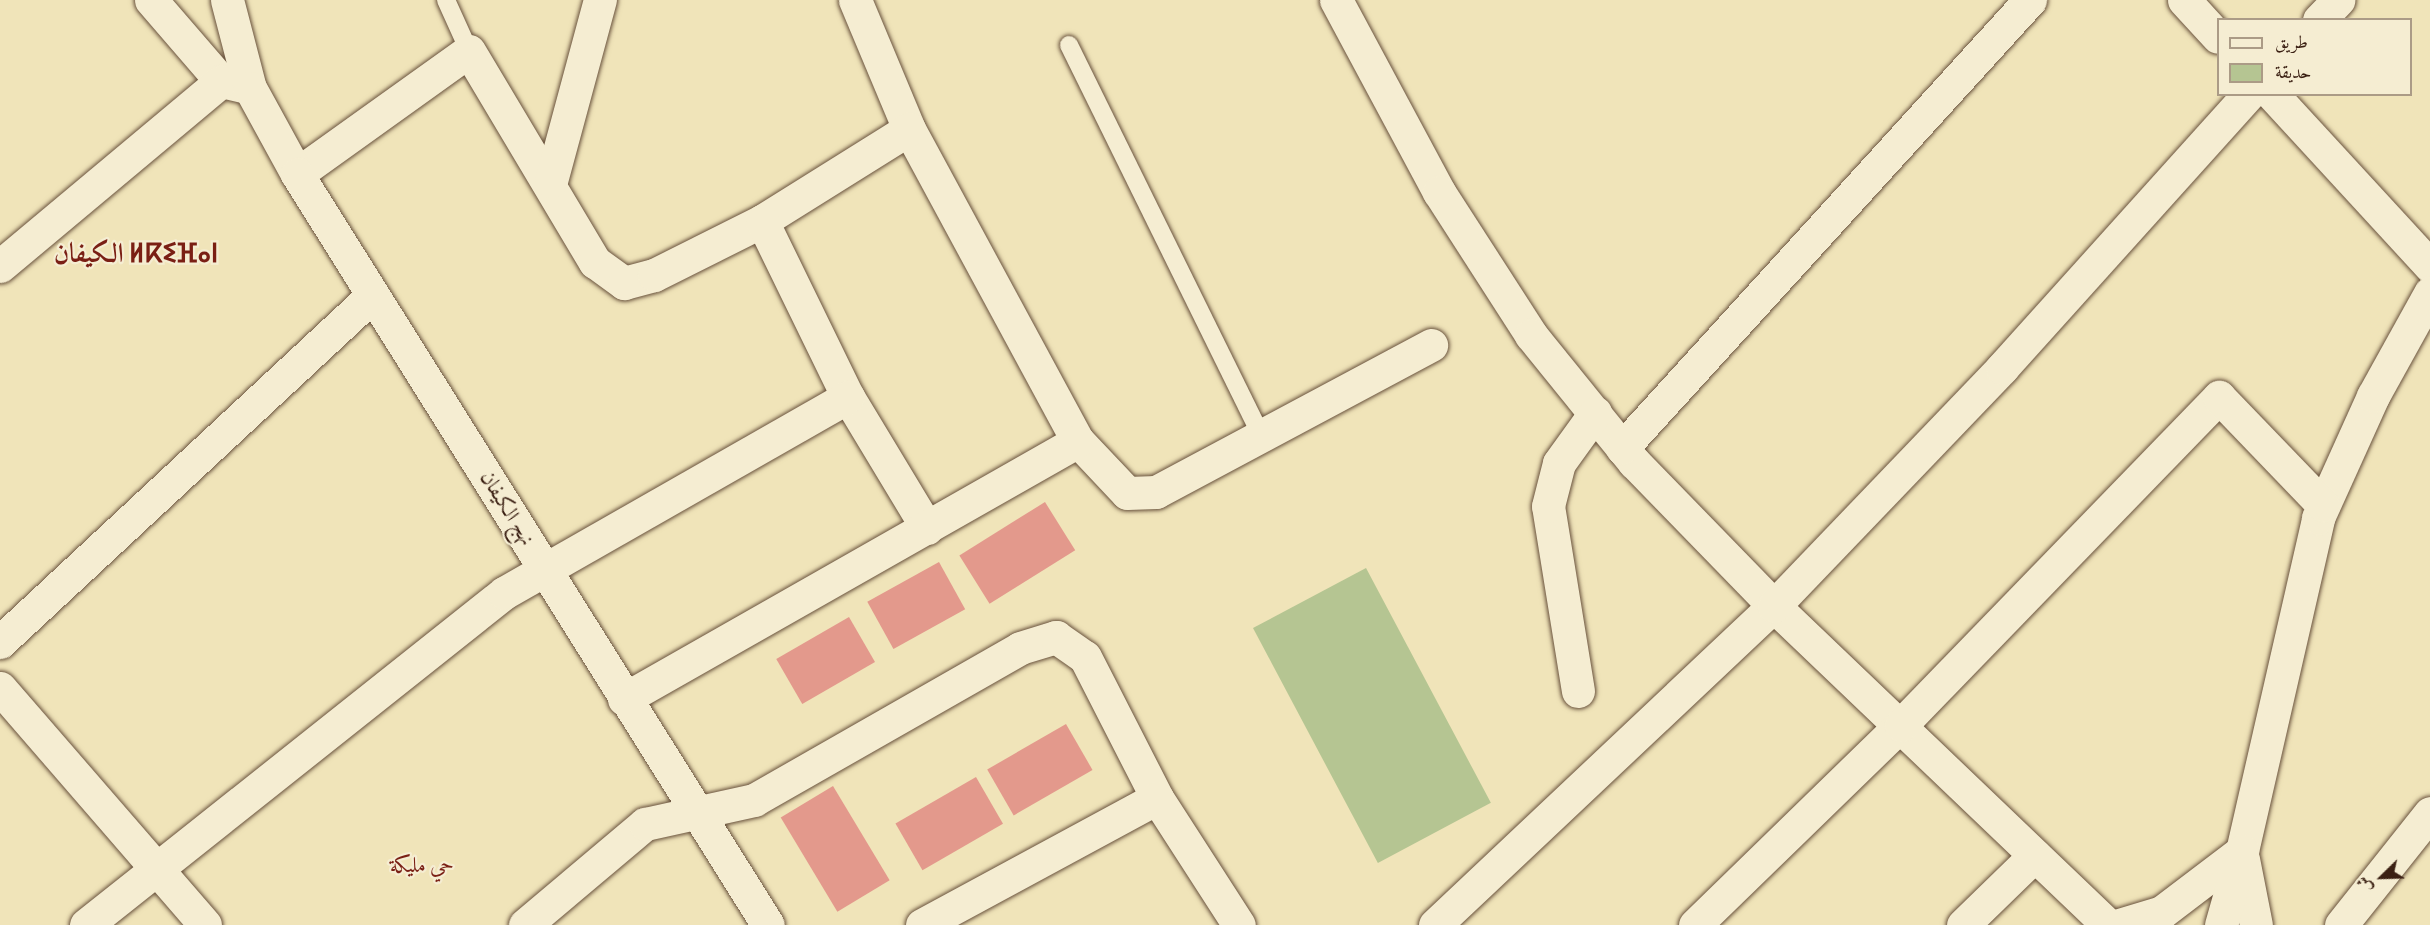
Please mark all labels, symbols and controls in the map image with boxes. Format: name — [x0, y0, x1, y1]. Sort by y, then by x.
legend — [2217, 18, 2412, 96]
text: طريق — [2275, 31, 2308, 56]
text: حديقة — [2275, 61, 2311, 86]
district label: الكيفان ⵍⴽⵉⴼⴰⵏ — [54, 240, 218, 272]
street label: نهج الكيفان — [473, 467, 539, 551]
north arrow — [2352, 847, 2412, 907]
district label: حي مليكة — [390, 854, 454, 880]
text: ش — [2352, 872, 2379, 896]

